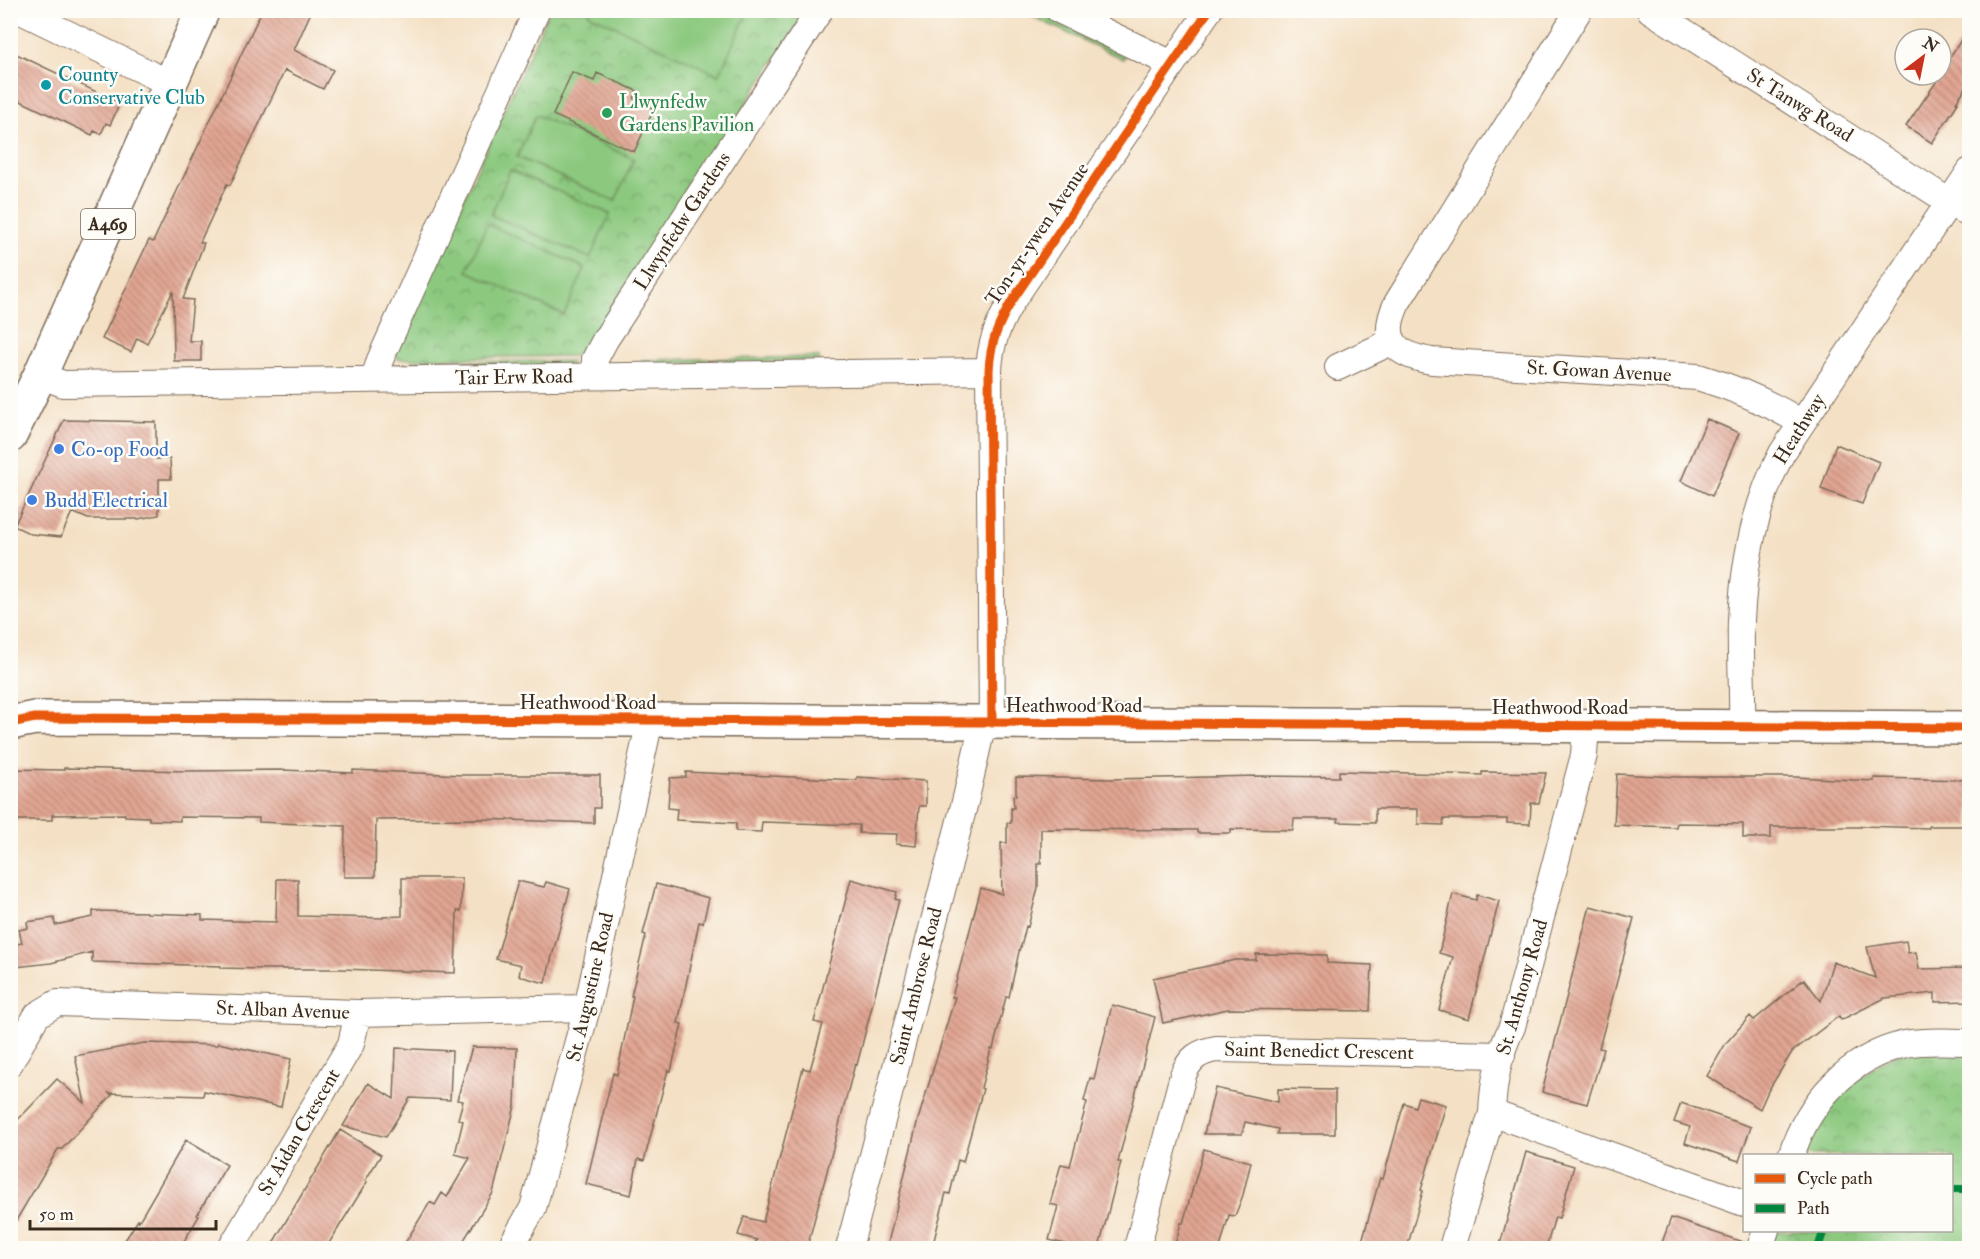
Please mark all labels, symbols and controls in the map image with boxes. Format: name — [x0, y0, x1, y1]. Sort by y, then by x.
north arrow — [1893, 27, 1953, 87]
text: N — [1918, 32, 1942, 58]
place label: County Conservative Club — [58, 62, 205, 110]
street label: St Tanwg Road — [1742, 62, 1858, 148]
marker: County Conservative Club — [39, 78, 53, 92]
place label: Llwynfedw Gardens Pavilion — [619, 89, 754, 137]
marker: Llwynfedw Gardens Pavilion — [600, 106, 614, 120]
street label: Llwynfedw Gardens — [628, 147, 736, 295]
street label: Ton-yr-ywen Avenue — [980, 158, 1094, 310]
road number: A469 — [81, 209, 135, 239]
street label: St. Gowan Avenue — [1526, 355, 1672, 387]
street label: Tair Erw Road — [455, 363, 573, 391]
street label: Heathway — [1768, 388, 1831, 469]
place label: Co-op Food — [71, 437, 169, 463]
marker: Co-op Food — [52, 442, 66, 456]
place label: Budd Electrical — [44, 488, 168, 513]
marker: Budd Electrical — [25, 493, 39, 507]
street label: Heathwood Road — [520, 690, 657, 715]
street label: Heathwood Road — [1006, 693, 1143, 718]
street label: Heathwood Road — [1492, 695, 1629, 720]
street label: Saint Ambrose Road — [884, 904, 948, 1067]
street label: St. Augustine Road — [561, 910, 619, 1064]
street label: St. Anthony Road — [1491, 916, 1553, 1058]
street label: St. Alban Avenue — [216, 995, 350, 1025]
street label: Saint Benedict Crescent — [1224, 1037, 1415, 1065]
street label: St Aidan Crescent — [253, 1064, 346, 1200]
legend — [1743, 1154, 1953, 1232]
text: Cycle path — [1797, 1167, 1873, 1190]
scale bar — [30, 1193, 216, 1231]
text: Path — [1797, 1197, 1830, 1220]
text: 50 m — [39, 1203, 74, 1226]

